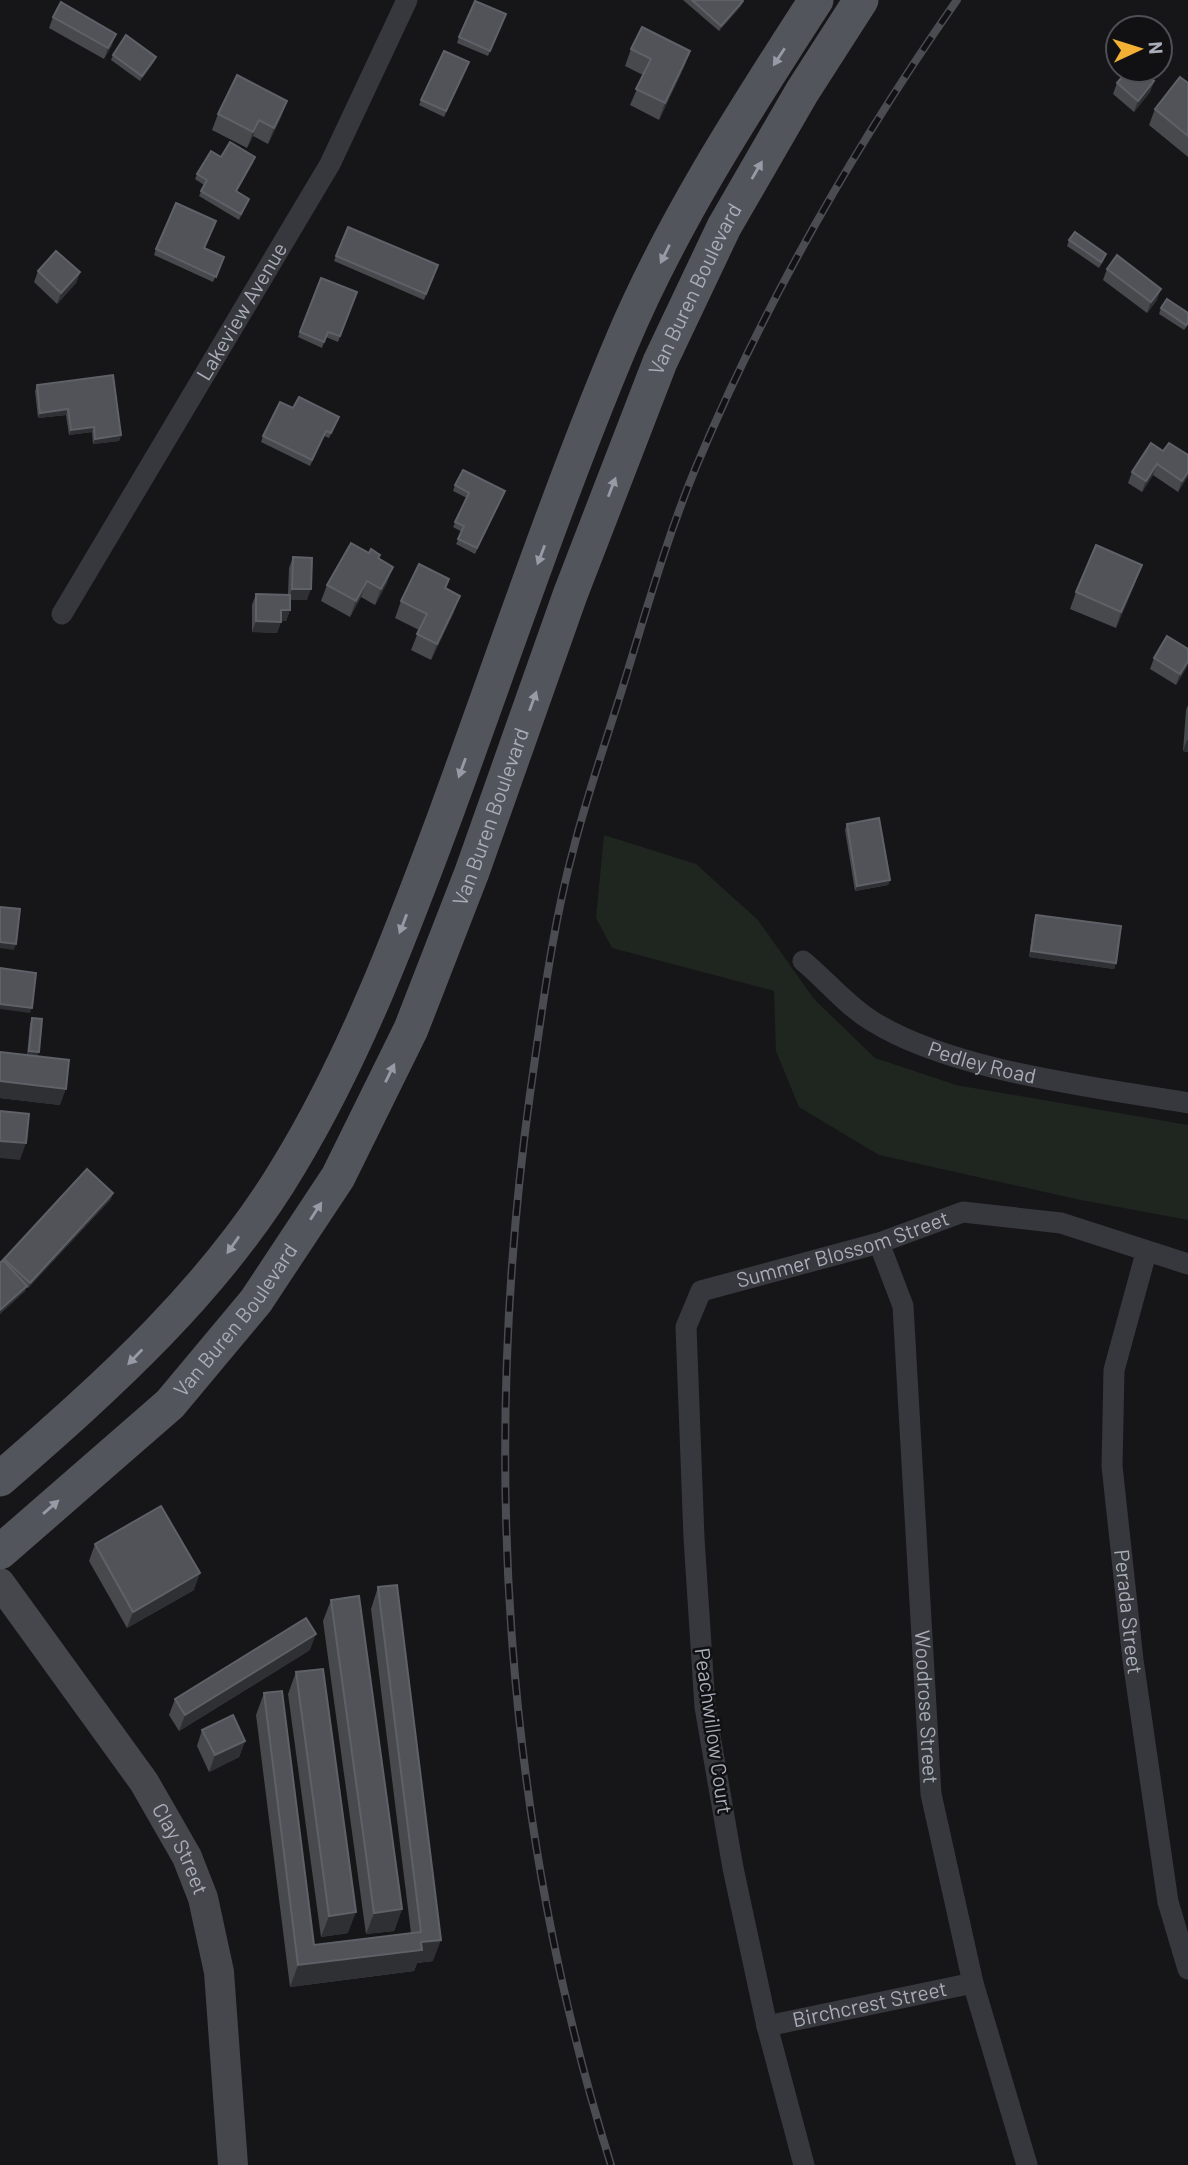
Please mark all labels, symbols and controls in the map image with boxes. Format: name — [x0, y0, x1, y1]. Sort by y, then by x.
north arrow — [1104, 14, 1174, 84]
text: N — [1145, 41, 1168, 55]
one-way arrow — [773, 48, 786, 67]
one-way arrow — [751, 160, 764, 179]
street label: Van Buren Boulevard — [642, 198, 746, 378]
street label: Lakeview Avenue — [190, 237, 292, 384]
one-way arrow — [660, 244, 671, 264]
one-way arrow — [606, 477, 617, 498]
one-way arrow — [536, 544, 547, 565]
one-way arrow — [528, 690, 539, 711]
street label: Van Buren Boulevard — [446, 724, 533, 909]
one-way arrow — [457, 758, 468, 779]
one-way arrow — [398, 914, 409, 935]
street label: Pedley Road — [925, 1035, 1039, 1088]
one-way arrow — [384, 1063, 395, 1083]
one-way arrow — [309, 1201, 322, 1221]
street label: Summer Blossom Street — [733, 1204, 952, 1292]
one-way arrow — [226, 1236, 240, 1254]
street label: Van Buren Boulevard — [168, 1238, 302, 1401]
one-way arrow — [126, 1348, 143, 1365]
one-way arrow — [43, 1500, 60, 1515]
street label: Perada Street — [1110, 1548, 1149, 1676]
street label: Woodrose Street — [911, 1629, 944, 1784]
street label: Peachwillow Court — [690, 1646, 739, 1815]
street label: Clay Street — [148, 1798, 214, 1898]
street label: Birchcrest Street — [790, 1975, 949, 2031]

